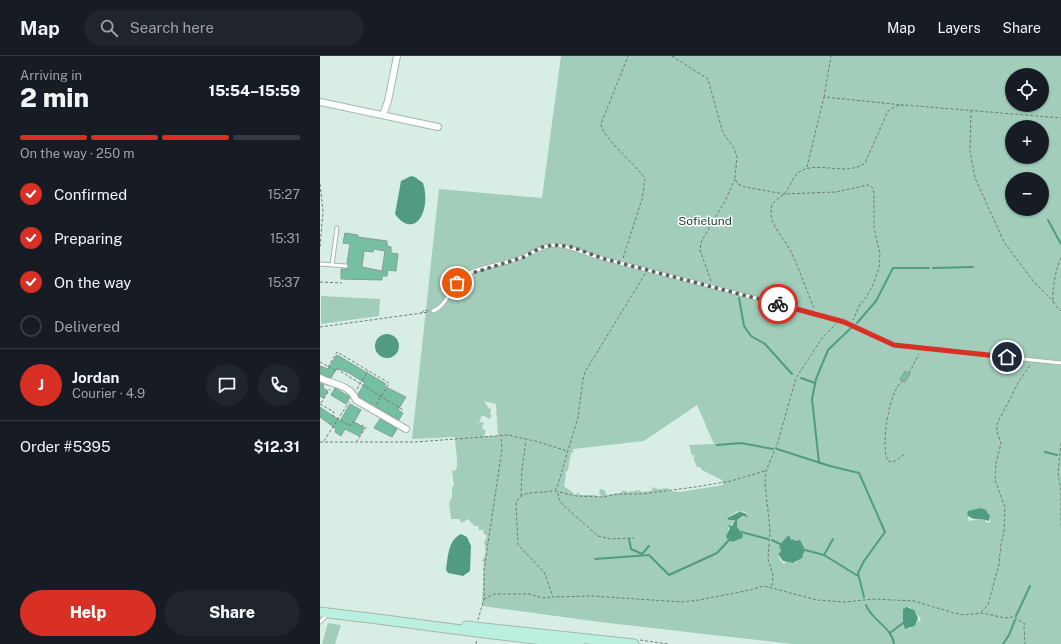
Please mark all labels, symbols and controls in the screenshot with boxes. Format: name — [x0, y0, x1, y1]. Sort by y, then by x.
search box — [84, 10, 364, 46]
text: Map — [20, 17, 60, 39]
icon: search — [98, 17, 120, 39]
text: Search here — [130, 19, 214, 36]
text: Map — [887, 20, 915, 36]
text: Layers — [937, 20, 981, 36]
text: Share — [1003, 20, 1041, 36]
text: Arriving in — [20, 68, 82, 83]
map controls — [1005, 68, 1049, 216]
button: locate — [1005, 68, 1049, 112]
text: 2 min — [20, 82, 89, 113]
text: 15:54–15:59 — [208, 82, 300, 99]
button: + — [1005, 120, 1049, 164]
text: On the way · 250 m — [20, 146, 135, 161]
button: − — [1005, 172, 1049, 216]
icon: check — [20, 183, 42, 205]
text: Confirmed — [54, 186, 127, 203]
text: 15:27 — [268, 187, 300, 202]
park label: Sofielund — [678, 214, 732, 228]
icon: check — [20, 227, 42, 249]
text: Preparing — [54, 230, 123, 247]
text: 15:31 — [270, 231, 300, 246]
pin — [440, 266, 474, 300]
icon: check — [20, 271, 42, 293]
icon: bag — [446, 272, 468, 294]
text: On the way — [54, 274, 131, 291]
text: 15:37 — [268, 275, 300, 290]
courier — [758, 284, 798, 324]
icon: bike — [767, 293, 789, 315]
text: Delivered — [54, 318, 120, 335]
pin — [990, 340, 1024, 374]
icon: home — [996, 346, 1018, 368]
button: chat — [206, 364, 248, 406]
button: phone — [258, 364, 300, 406]
text: Jordan — [72, 369, 119, 386]
text: J — [38, 376, 44, 393]
text: Courier · 4.9 — [72, 386, 145, 401]
text: Order #5395 — [20, 438, 111, 455]
text: $12.31 — [253, 438, 300, 455]
button: Help — [20, 590, 156, 636]
button: Share — [164, 590, 300, 636]

